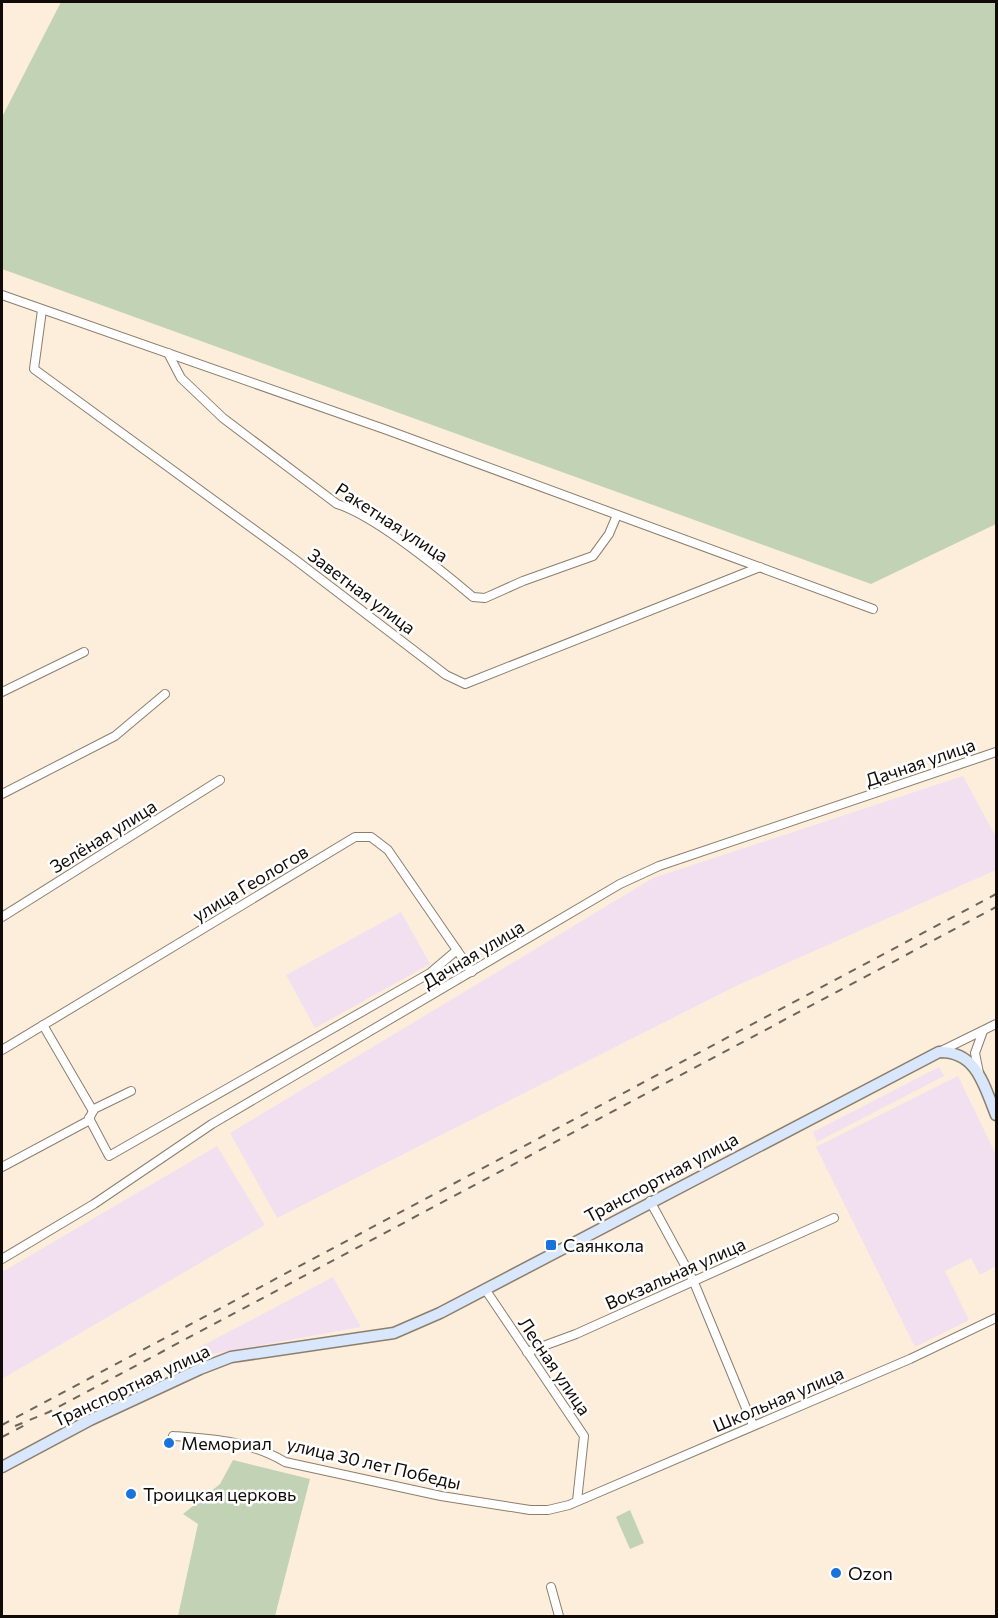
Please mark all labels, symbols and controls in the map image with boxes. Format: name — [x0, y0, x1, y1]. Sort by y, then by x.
street label: Ракетная улица — [332, 478, 452, 566]
street label: Заветная улица — [304, 543, 420, 639]
street label: Дачная улица — [862, 733, 978, 791]
street label: Зелёная улица — [46, 794, 160, 878]
street label: улица Геологов — [188, 840, 312, 926]
street label: Дачная улица — [418, 915, 528, 993]
street label: Транспортная улица — [581, 1127, 741, 1227]
street label: Вокзальная улица — [601, 1232, 749, 1314]
place label: Саянкола — [563, 1234, 644, 1256]
marker: Саянкола — [544, 1238, 558, 1252]
street label: Лесная улица — [514, 1313, 596, 1419]
street label: Транспортная улица — [49, 1339, 213, 1431]
street label: Школьная улица — [709, 1362, 847, 1436]
place label: Мемориал — [181, 1432, 272, 1454]
street label: улица 30 лет Победы — [285, 1432, 463, 1494]
marker: Мемориал — [162, 1436, 176, 1450]
place label: Троицкая церковь — [143, 1483, 296, 1505]
marker: Троицкая церковь — [124, 1487, 138, 1501]
place label: Ozon — [848, 1562, 893, 1584]
marker: Ozon — [829, 1566, 843, 1580]

